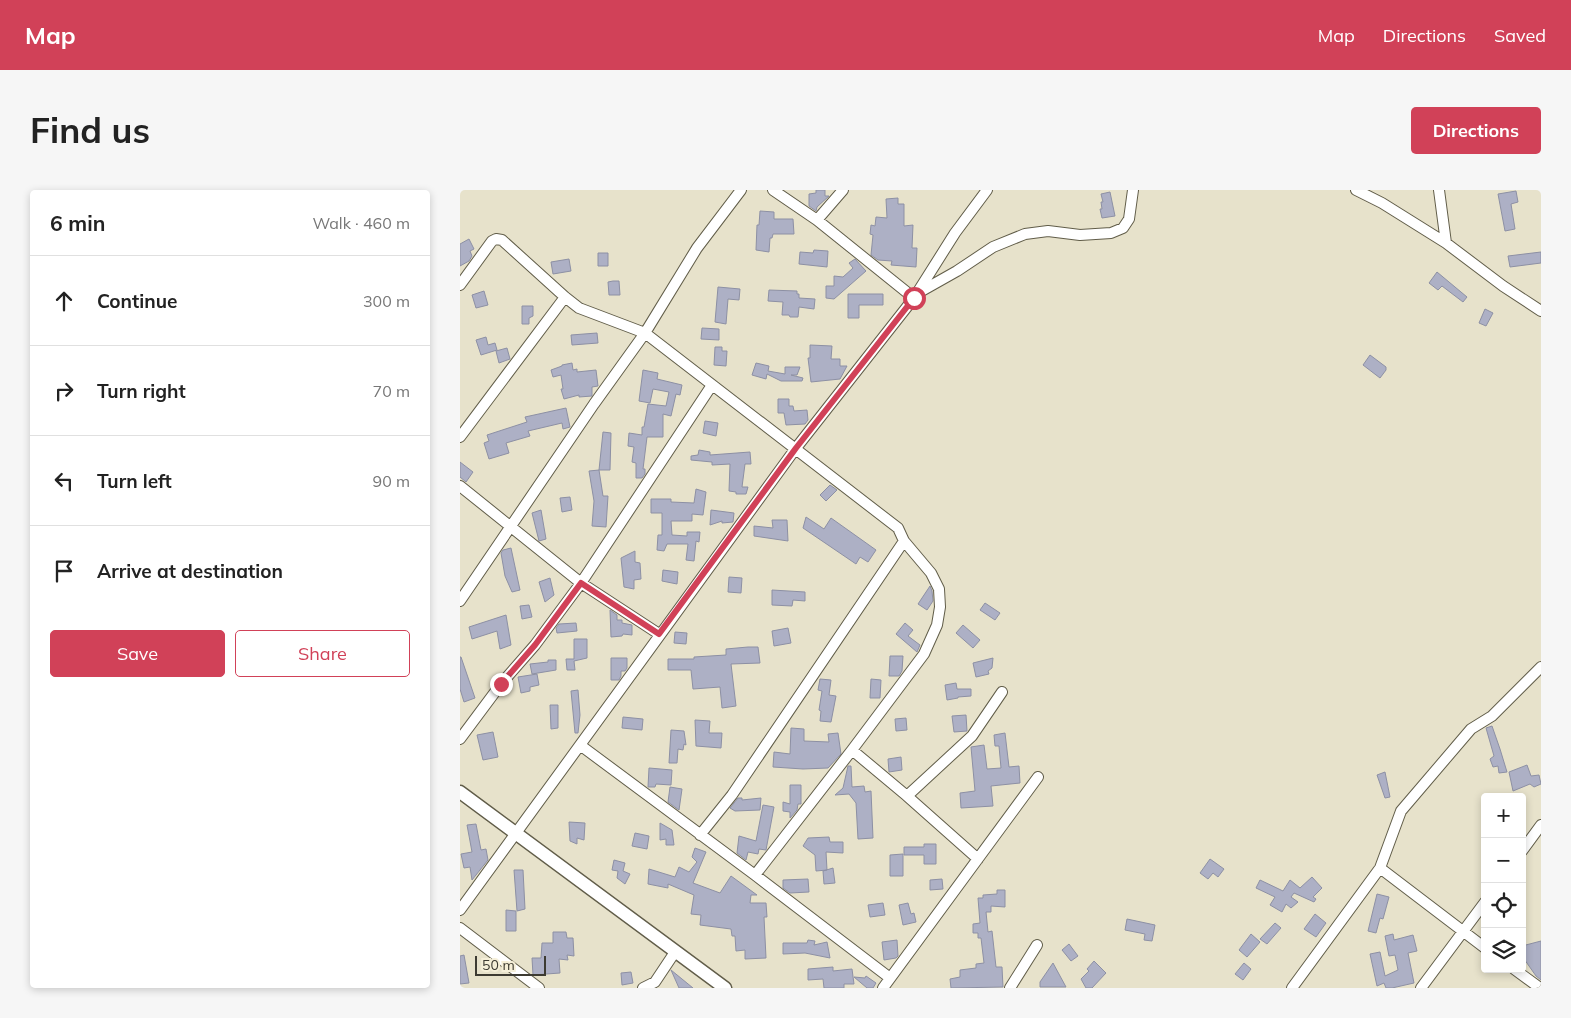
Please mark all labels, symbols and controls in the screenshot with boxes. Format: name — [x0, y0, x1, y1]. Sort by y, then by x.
text: Map — [25, 20, 76, 50]
text: Map — [1318, 24, 1355, 47]
text: Directions — [1383, 24, 1466, 47]
text: Saved — [1494, 24, 1546, 47]
button: Directions — [1411, 107, 1541, 154]
text: Find us — [30, 108, 150, 152]
text: 6 min — [50, 210, 105, 236]
text: Walk · 460 m — [312, 213, 410, 233]
icon: ahead — [50, 287, 78, 315]
route start — [903, 287, 926, 310]
text: Continue — [97, 289, 177, 313]
text: 300 m — [363, 291, 410, 311]
icon: right — [50, 377, 78, 405]
text: Turn right — [97, 379, 186, 403]
text: 70 m — [373, 381, 410, 401]
icon: left — [50, 467, 78, 495]
text: Turn left — [97, 469, 172, 493]
text: 90 m — [373, 471, 410, 491]
icon: arrive — [50, 557, 78, 585]
text: Arrive at destination — [97, 559, 283, 583]
button: Save — [50, 630, 225, 677]
button: Share — [235, 630, 410, 677]
route end — [490, 673, 513, 696]
map controls — [1481, 793, 1526, 973]
button: + — [1481, 793, 1526, 838]
button: − — [1481, 838, 1526, 883]
button: locate — [1481, 883, 1526, 928]
button: layers — [1481, 928, 1526, 973]
scale bar — [475, 953, 546, 976]
text: 50 m — [482, 956, 515, 974]

